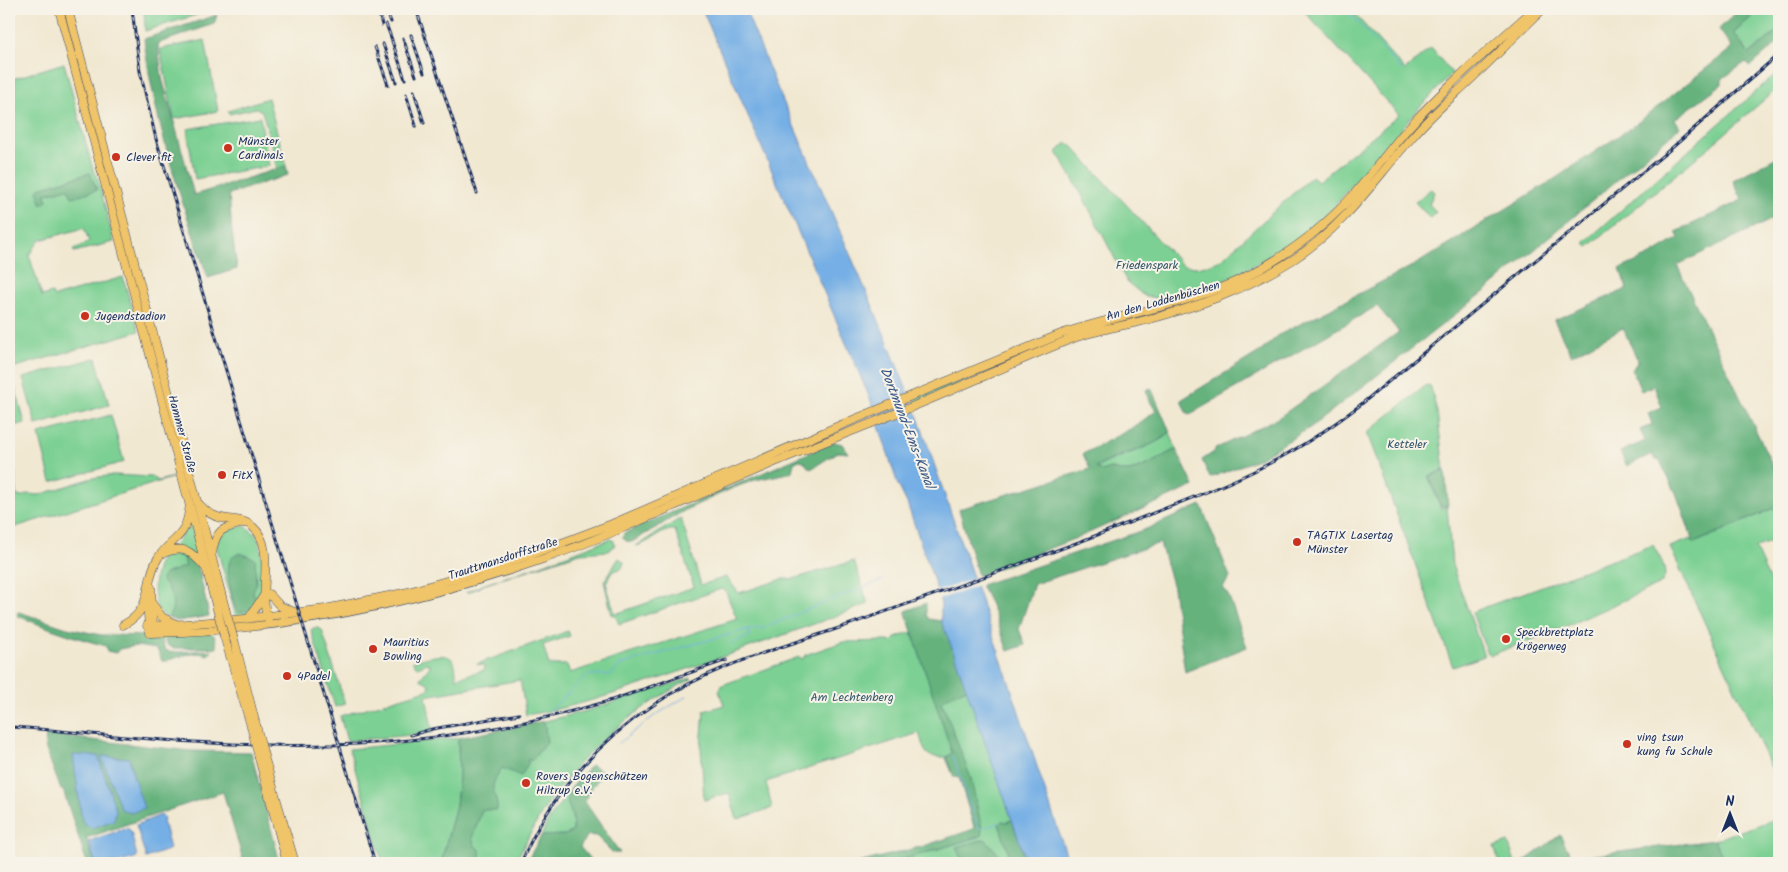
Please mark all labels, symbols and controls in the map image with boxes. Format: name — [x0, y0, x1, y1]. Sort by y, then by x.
place label: Münster Cardinals — [238, 132, 284, 165]
marker: Münster Cardinals — [222, 142, 234, 154]
place label: Clever fit — [126, 148, 172, 167]
marker: Clever fit — [110, 151, 122, 163]
park label: Friedenspark — [1116, 256, 1179, 275]
street label: An den Loddenbüschen — [1104, 276, 1222, 326]
place label: Jugendstadion — [95, 307, 166, 326]
marker: Jugendstadion — [79, 310, 91, 322]
water label: Dortmund-Ems-Kanal — [874, 364, 941, 494]
street label: Hammer Straße — [162, 393, 202, 476]
park label: Ketteler — [1387, 435, 1428, 454]
place label: FitX — [232, 466, 254, 485]
marker: FitX — [216, 469, 228, 481]
place label: TAGTIX Lasertag Münster — [1307, 526, 1393, 559]
street label: Trauttmansdorffstraße — [446, 532, 561, 586]
marker: TAGTIX Lasertag Münster — [1291, 536, 1303, 548]
place label: Speckbrettplatz Krögerweg — [1516, 623, 1594, 656]
place label: Mauritius Bowling — [383, 633, 429, 666]
marker: Speckbrettplatz Krögerweg — [1500, 633, 1512, 645]
marker: Mauritius Bowling — [367, 643, 379, 655]
place label: 4Padel — [297, 667, 330, 686]
marker: 4Padel — [281, 670, 293, 682]
park label: Am Lechtenberg — [810, 688, 894, 707]
place label: ving tsun kung fu Schule — [1637, 728, 1713, 761]
marker: ving tsun kung fu Schule — [1621, 738, 1633, 750]
place label: Rovers Bogenschützen Hiltrup e.V. — [536, 767, 648, 800]
marker: Rovers Bogenschützen Hiltrup e.V. — [520, 777, 532, 789]
north arrow — [1706, 790, 1756, 840]
text: N — [1726, 791, 1735, 813]

